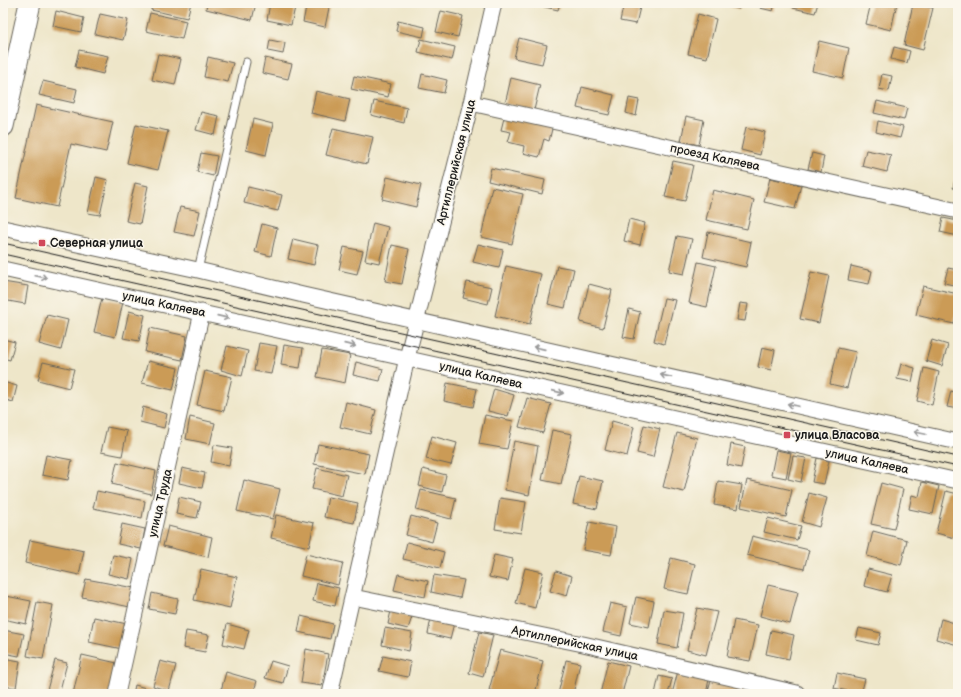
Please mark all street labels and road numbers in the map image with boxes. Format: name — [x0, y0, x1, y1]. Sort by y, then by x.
street label: Артиллерийская улица — [433, 98, 479, 227]
street label: проезд Каляева — [669, 141, 761, 174]
street label: улица Каляева — [121, 288, 207, 321]
street label: улица Каляева — [438, 359, 524, 392]
street label: улица Каляева — [824, 445, 910, 478]
street label: улица Труда — [145, 467, 176, 539]
street label: Артиллерийская улица — [509, 623, 640, 664]

